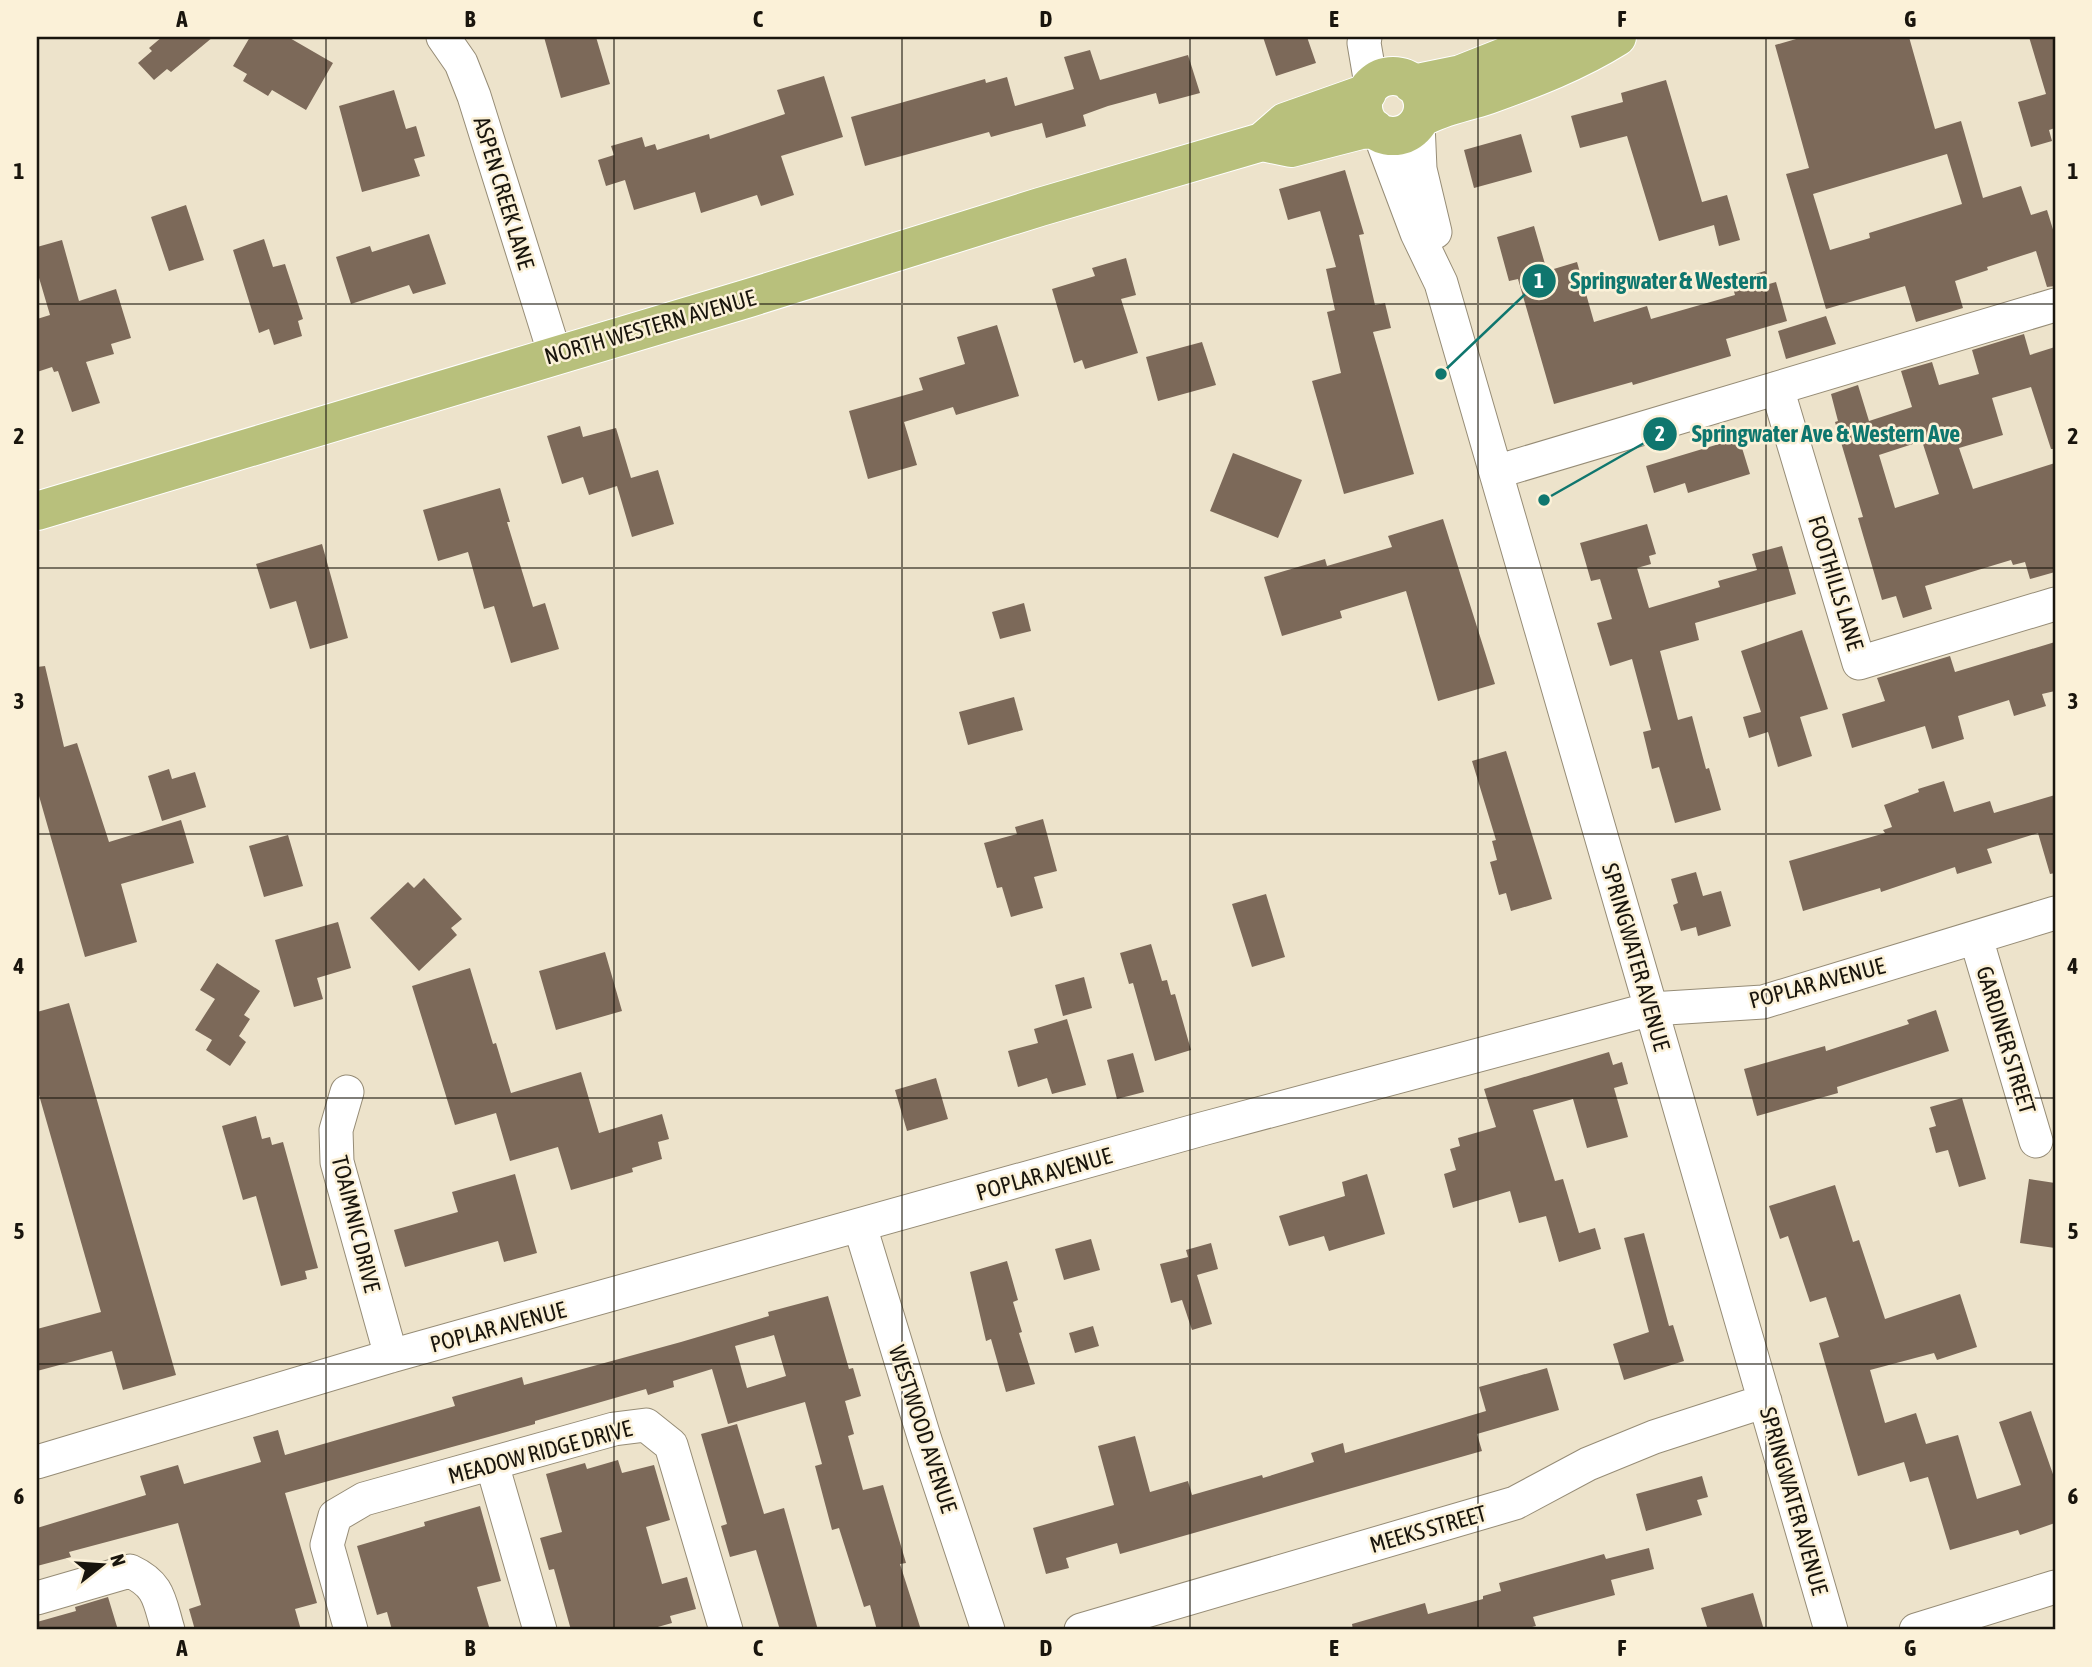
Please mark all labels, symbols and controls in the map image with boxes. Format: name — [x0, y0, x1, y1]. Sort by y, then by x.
text: A — [175, 6, 188, 32]
text: B — [465, 6, 476, 32]
text: C — [753, 6, 764, 32]
text: D — [1040, 6, 1053, 32]
text: E — [1329, 6, 1339, 32]
text: F — [1617, 6, 1627, 32]
text: G — [1904, 6, 1916, 32]
street label: ASPEN CREEK LANE — [468, 114, 540, 273]
text: 1 — [14, 158, 25, 184]
text: 1 — [2068, 158, 2079, 184]
callout: Springwater & Western — [1521, 258, 1782, 303]
text: Springwater & Western — [1570, 267, 1768, 294]
text: 1 — [1534, 268, 1544, 292]
street label: NORTH WESTERN AVENUE — [542, 284, 759, 370]
callout: Springwater Ave & Western Ave — [1642, 412, 1974, 457]
text: Springwater Ave & Western Ave — [1692, 420, 1960, 447]
text: 2 — [1655, 421, 1665, 445]
text: 2 — [14, 423, 24, 449]
text: 2 — [2068, 423, 2078, 449]
street label: FOOTHILLS LANE — [1803, 513, 1869, 654]
text: 3 — [14, 688, 24, 714]
text: 3 — [2068, 688, 2078, 714]
street label: SPRINGWATER AVENUE — [1597, 860, 1675, 1054]
street label: POPLAR AVENUE — [1746, 952, 1888, 1014]
text: 4 — [13, 953, 25, 979]
text: 4 — [2067, 953, 2079, 979]
street label: GARDINER STREET — [1971, 963, 2041, 1117]
street label: POPLAR AVENUE — [973, 1142, 1115, 1206]
street label: TOAIMNIC DRIVE — [326, 1153, 386, 1295]
text: 5 — [14, 1218, 25, 1244]
text: 5 — [2068, 1218, 2079, 1244]
street label: POPLAR AVENUE — [427, 1296, 569, 1358]
street label: WESTWOOD AVENUE — [884, 1342, 962, 1516]
street label: SPRINGWATER AVENUE — [1755, 1404, 1833, 1598]
street label: MEADOW RIDGE DRIVE — [445, 1415, 635, 1489]
text: 6 — [14, 1483, 25, 1509]
text: 6 — [2068, 1483, 2079, 1509]
street label: MEEKS STREET — [1367, 1500, 1489, 1558]
north arrow — [66, 1530, 136, 1600]
text: N — [106, 1551, 130, 1569]
text: A — [175, 1635, 188, 1661]
text: B — [465, 1635, 476, 1661]
text: C — [753, 1635, 764, 1661]
text: D — [1040, 1635, 1053, 1661]
text: E — [1329, 1635, 1339, 1661]
text: F — [1617, 1635, 1627, 1661]
text: G — [1904, 1635, 1916, 1661]

